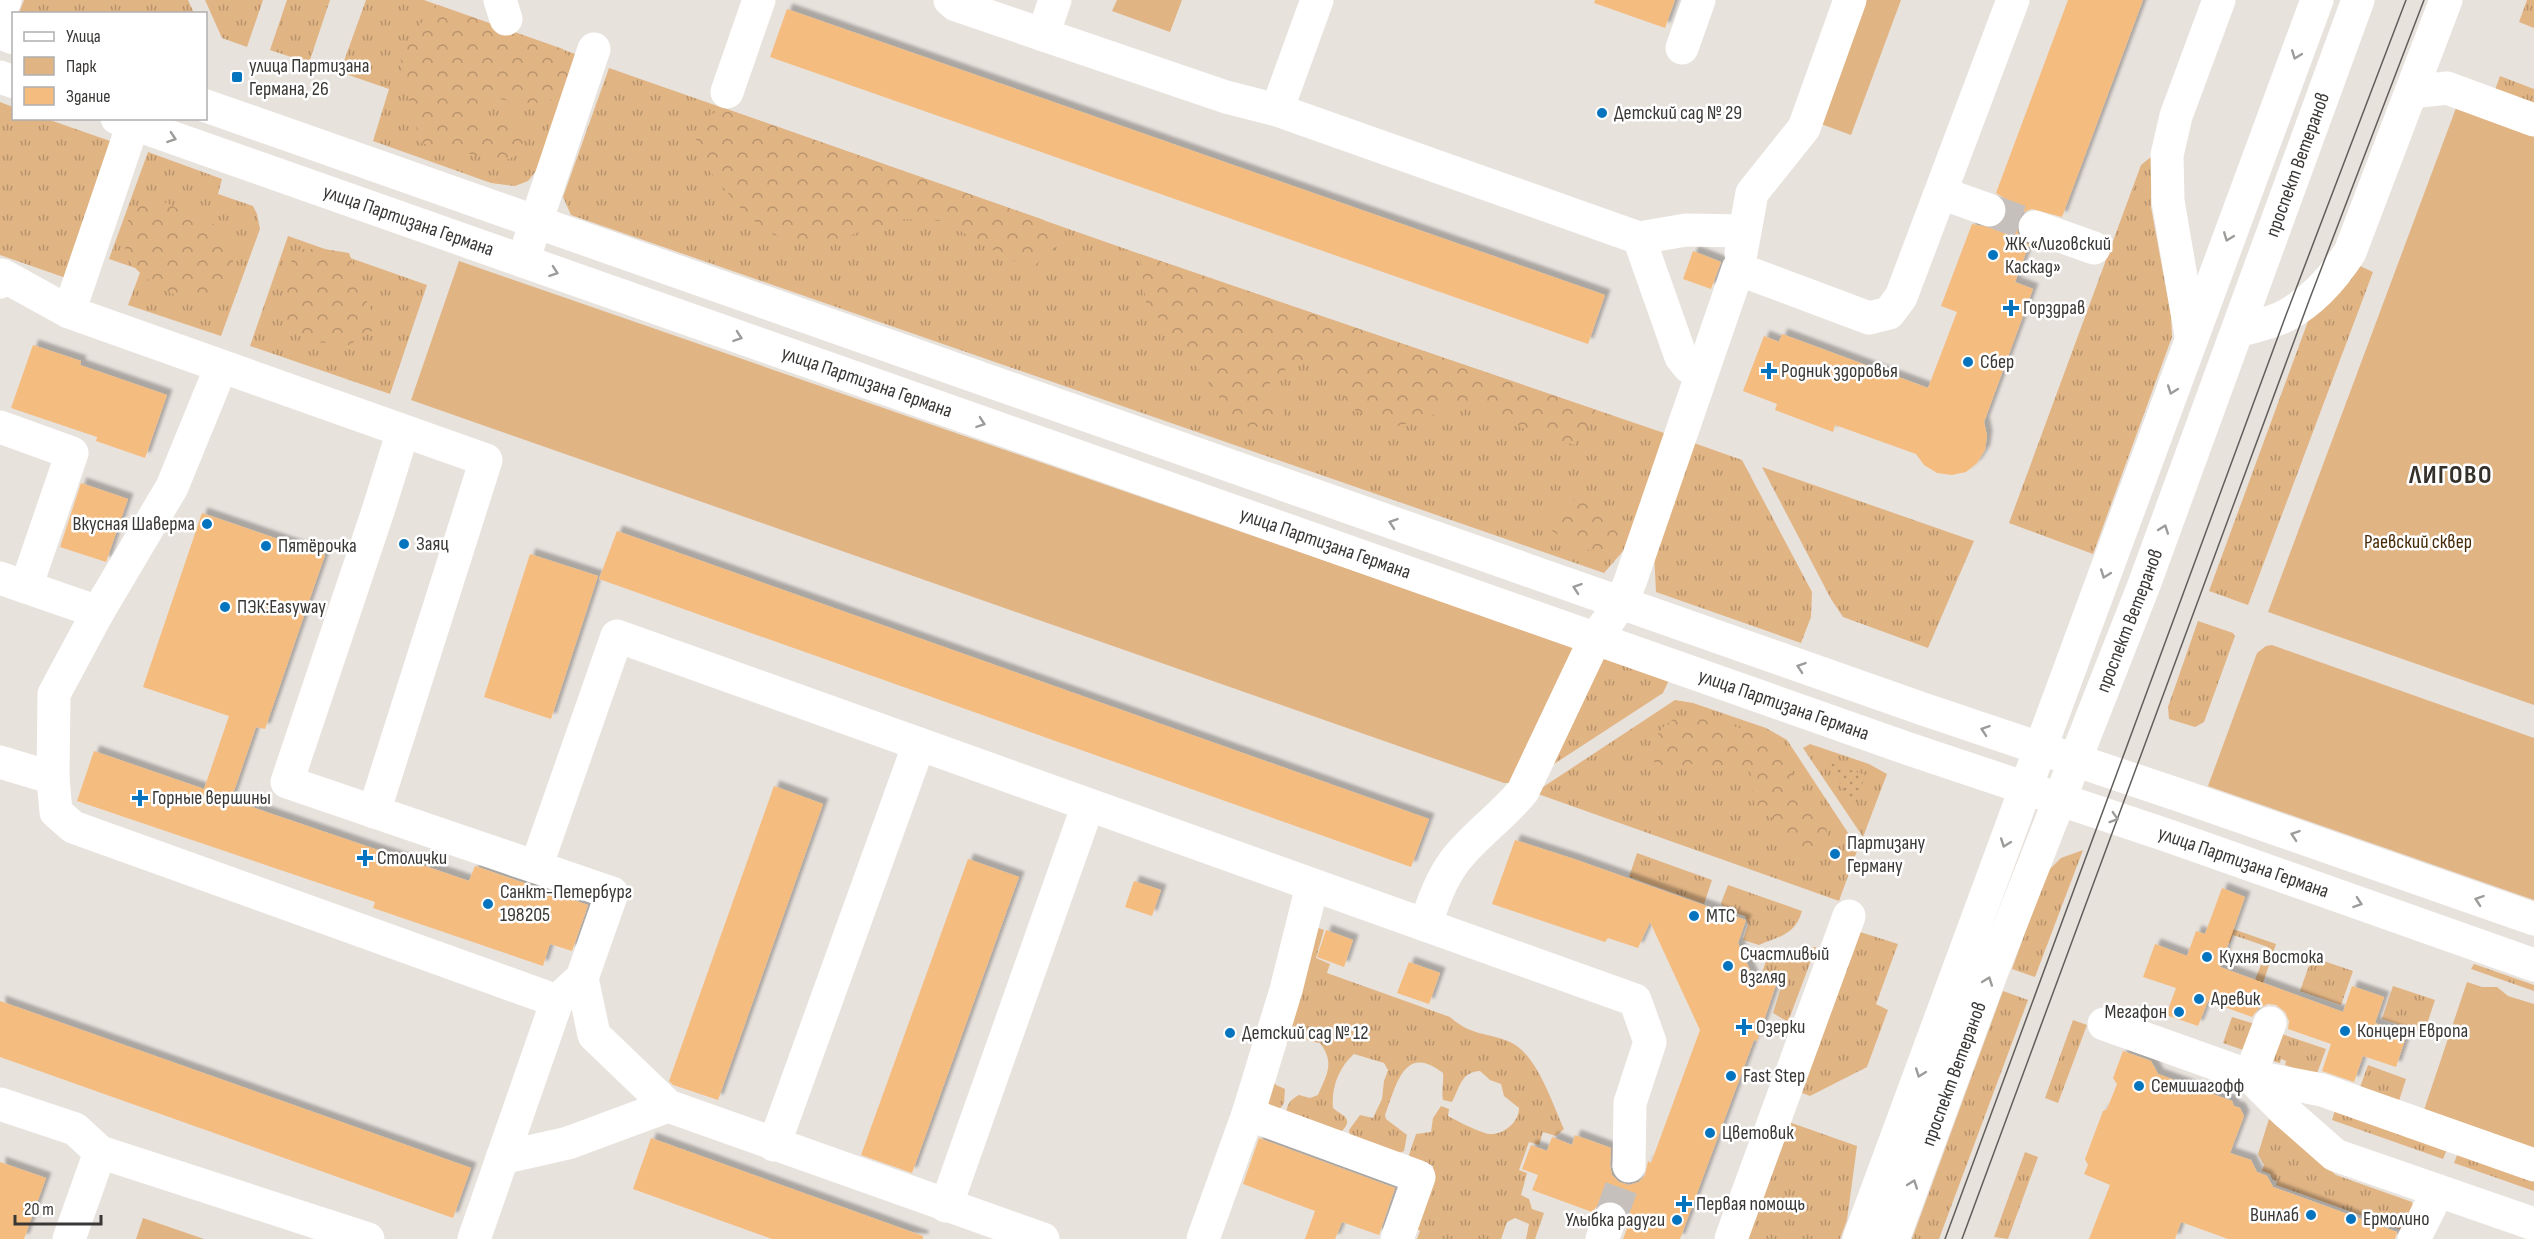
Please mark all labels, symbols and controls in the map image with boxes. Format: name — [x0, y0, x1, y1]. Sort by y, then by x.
legend — [12, 12, 207, 120]
text: Улица — [66, 26, 101, 47]
one-way arrow — [2291, 49, 2304, 60]
place label: улица Партизана Германа, 26 — [249, 54, 369, 101]
text: Парк — [66, 56, 97, 77]
marker: улица Партизана Германа, 26 — [230, 70, 244, 84]
text: Здание — [66, 86, 111, 107]
street label: проспект Ветеранов — [2260, 89, 2335, 240]
place label: Детский сад № 29 — [1614, 101, 1742, 125]
marker: Детский сад № 29 — [1595, 106, 1609, 120]
one-way arrow — [166, 130, 177, 143]
street label: улица Партизана Германа — [320, 179, 497, 262]
one-way arrow — [2223, 231, 2235, 242]
place label: ЖК «Лиговский Каскад» — [2005, 232, 2111, 279]
marker: ЖК «Лиговский Каскад» — [1986, 248, 2000, 262]
one-way arrow — [548, 265, 559, 278]
place label: Горздрав — [2023, 296, 2085, 320]
marker: Горздрав — [2004, 301, 2018, 315]
one-way arrow — [732, 329, 743, 342]
street label: улица Партизана Германа — [778, 341, 956, 423]
place label: Сбер — [1980, 350, 2014, 374]
marker: Сбер — [1961, 355, 1975, 369]
place label: Родник здоровья — [1781, 359, 1898, 383]
marker: Родник здоровья — [1762, 364, 1776, 378]
one-way arrow — [2166, 384, 2179, 395]
one-way arrow — [975, 415, 986, 428]
district label: ЛИГОВО — [2408, 460, 2493, 491]
street label: улица Партизана Германа — [1237, 502, 1414, 585]
place label: Вкусная Шаверма — [73, 512, 195, 536]
marker: Вкусная Шаверма — [200, 517, 214, 531]
one-way arrow — [1388, 518, 1399, 531]
one-way arrow — [2157, 525, 2169, 536]
park label: Раевский сквер — [2364, 530, 2472, 554]
place label: Заяц — [416, 532, 449, 556]
place label: Пятёрочка — [278, 534, 357, 558]
marker: Заяц — [397, 537, 411, 551]
marker: Пятёрочка — [259, 539, 273, 553]
street label: проспект Ветеранов — [2091, 546, 2168, 696]
one-way arrow — [2100, 568, 2113, 579]
one-way arrow — [1572, 583, 1583, 596]
place label: ПЭК:Easyway — [237, 595, 326, 619]
marker: ПЭК:Easyway — [218, 600, 232, 614]
one-way arrow — [1796, 661, 1807, 674]
street label: улица Партизана Германа — [1695, 664, 1872, 746]
one-way arrow — [1980, 725, 1991, 738]
place label: Горные вершины — [152, 786, 271, 810]
marker: Горные вершины — [133, 791, 147, 805]
one-way arrow — [2108, 810, 2119, 823]
street label: улица Партизана Германа — [2155, 821, 2332, 904]
one-way arrow — [2290, 830, 2301, 843]
place label: Партизану Герману — [1847, 831, 1926, 878]
one-way arrow — [2000, 837, 2013, 848]
place label: Столички — [377, 846, 447, 870]
marker: Партизану Герману — [1828, 847, 1842, 861]
marker: Столички — [358, 851, 372, 865]
place label: Санкт-Петербург 198205 — [500, 880, 632, 927]
one-way arrow — [2474, 894, 2485, 907]
one-way arrow — [2352, 896, 2363, 909]
marker: Санкт-Петербург 198205 — [481, 897, 495, 911]
place label: МТС — [1706, 904, 1735, 928]
marker: МТС — [1687, 909, 1701, 923]
place label: Счастливый взгляд — [1740, 942, 1829, 989]
place label: Кухня Востока — [2219, 945, 2324, 969]
marker: Кухня Востока — [2200, 950, 2214, 964]
marker: Счастливый взгляд — [1721, 959, 1735, 973]
one-way arrow — [1981, 977, 1993, 988]
place label: Аревик — [2210, 987, 2261, 1011]
marker: Аревик — [2192, 992, 2206, 1006]
street label: проспект Ветеранов — [1916, 998, 1992, 1149]
place label: Мегафон — [2105, 1000, 2167, 1024]
marker: Мегафон — [2172, 1005, 2186, 1019]
place label: Озерки — [1756, 1015, 1805, 1039]
place label: Концерн Европа — [2357, 1019, 2468, 1043]
marker: Озерки — [1737, 1020, 1751, 1034]
place label: Детский сад № 12 — [1242, 1021, 1369, 1045]
marker: Концерн Европа — [2338, 1024, 2352, 1038]
marker: Детский сад № 12 — [1223, 1026, 1237, 1040]
place label: Fast Step — [1743, 1064, 1805, 1088]
one-way arrow — [1915, 1067, 1927, 1078]
marker: Fast Step — [1724, 1069, 1738, 1083]
place label: Семишагофф — [2151, 1074, 2244, 1098]
marker: Семишагофф — [2132, 1079, 2146, 1093]
place label: Цветовик — [1722, 1121, 1794, 1145]
marker: Цветовик — [1703, 1126, 1717, 1140]
one-way arrow — [1906, 1179, 1919, 1190]
scale bar — [15, 1188, 100, 1226]
place label: Первая помощь — [1696, 1192, 1805, 1216]
marker: Первая помощь — [1677, 1197, 1691, 1211]
text: 20 m — [24, 1199, 54, 1220]
place label: Винлаб — [2250, 1203, 2299, 1227]
place label: Ермолино — [2363, 1207, 2430, 1231]
place label: Улыбка радуги — [1565, 1208, 1665, 1232]
marker: Винлаб — [2304, 1208, 2318, 1222]
marker: Ермолино — [2344, 1212, 2358, 1226]
marker: Улыбка радуги — [1670, 1213, 1684, 1227]

